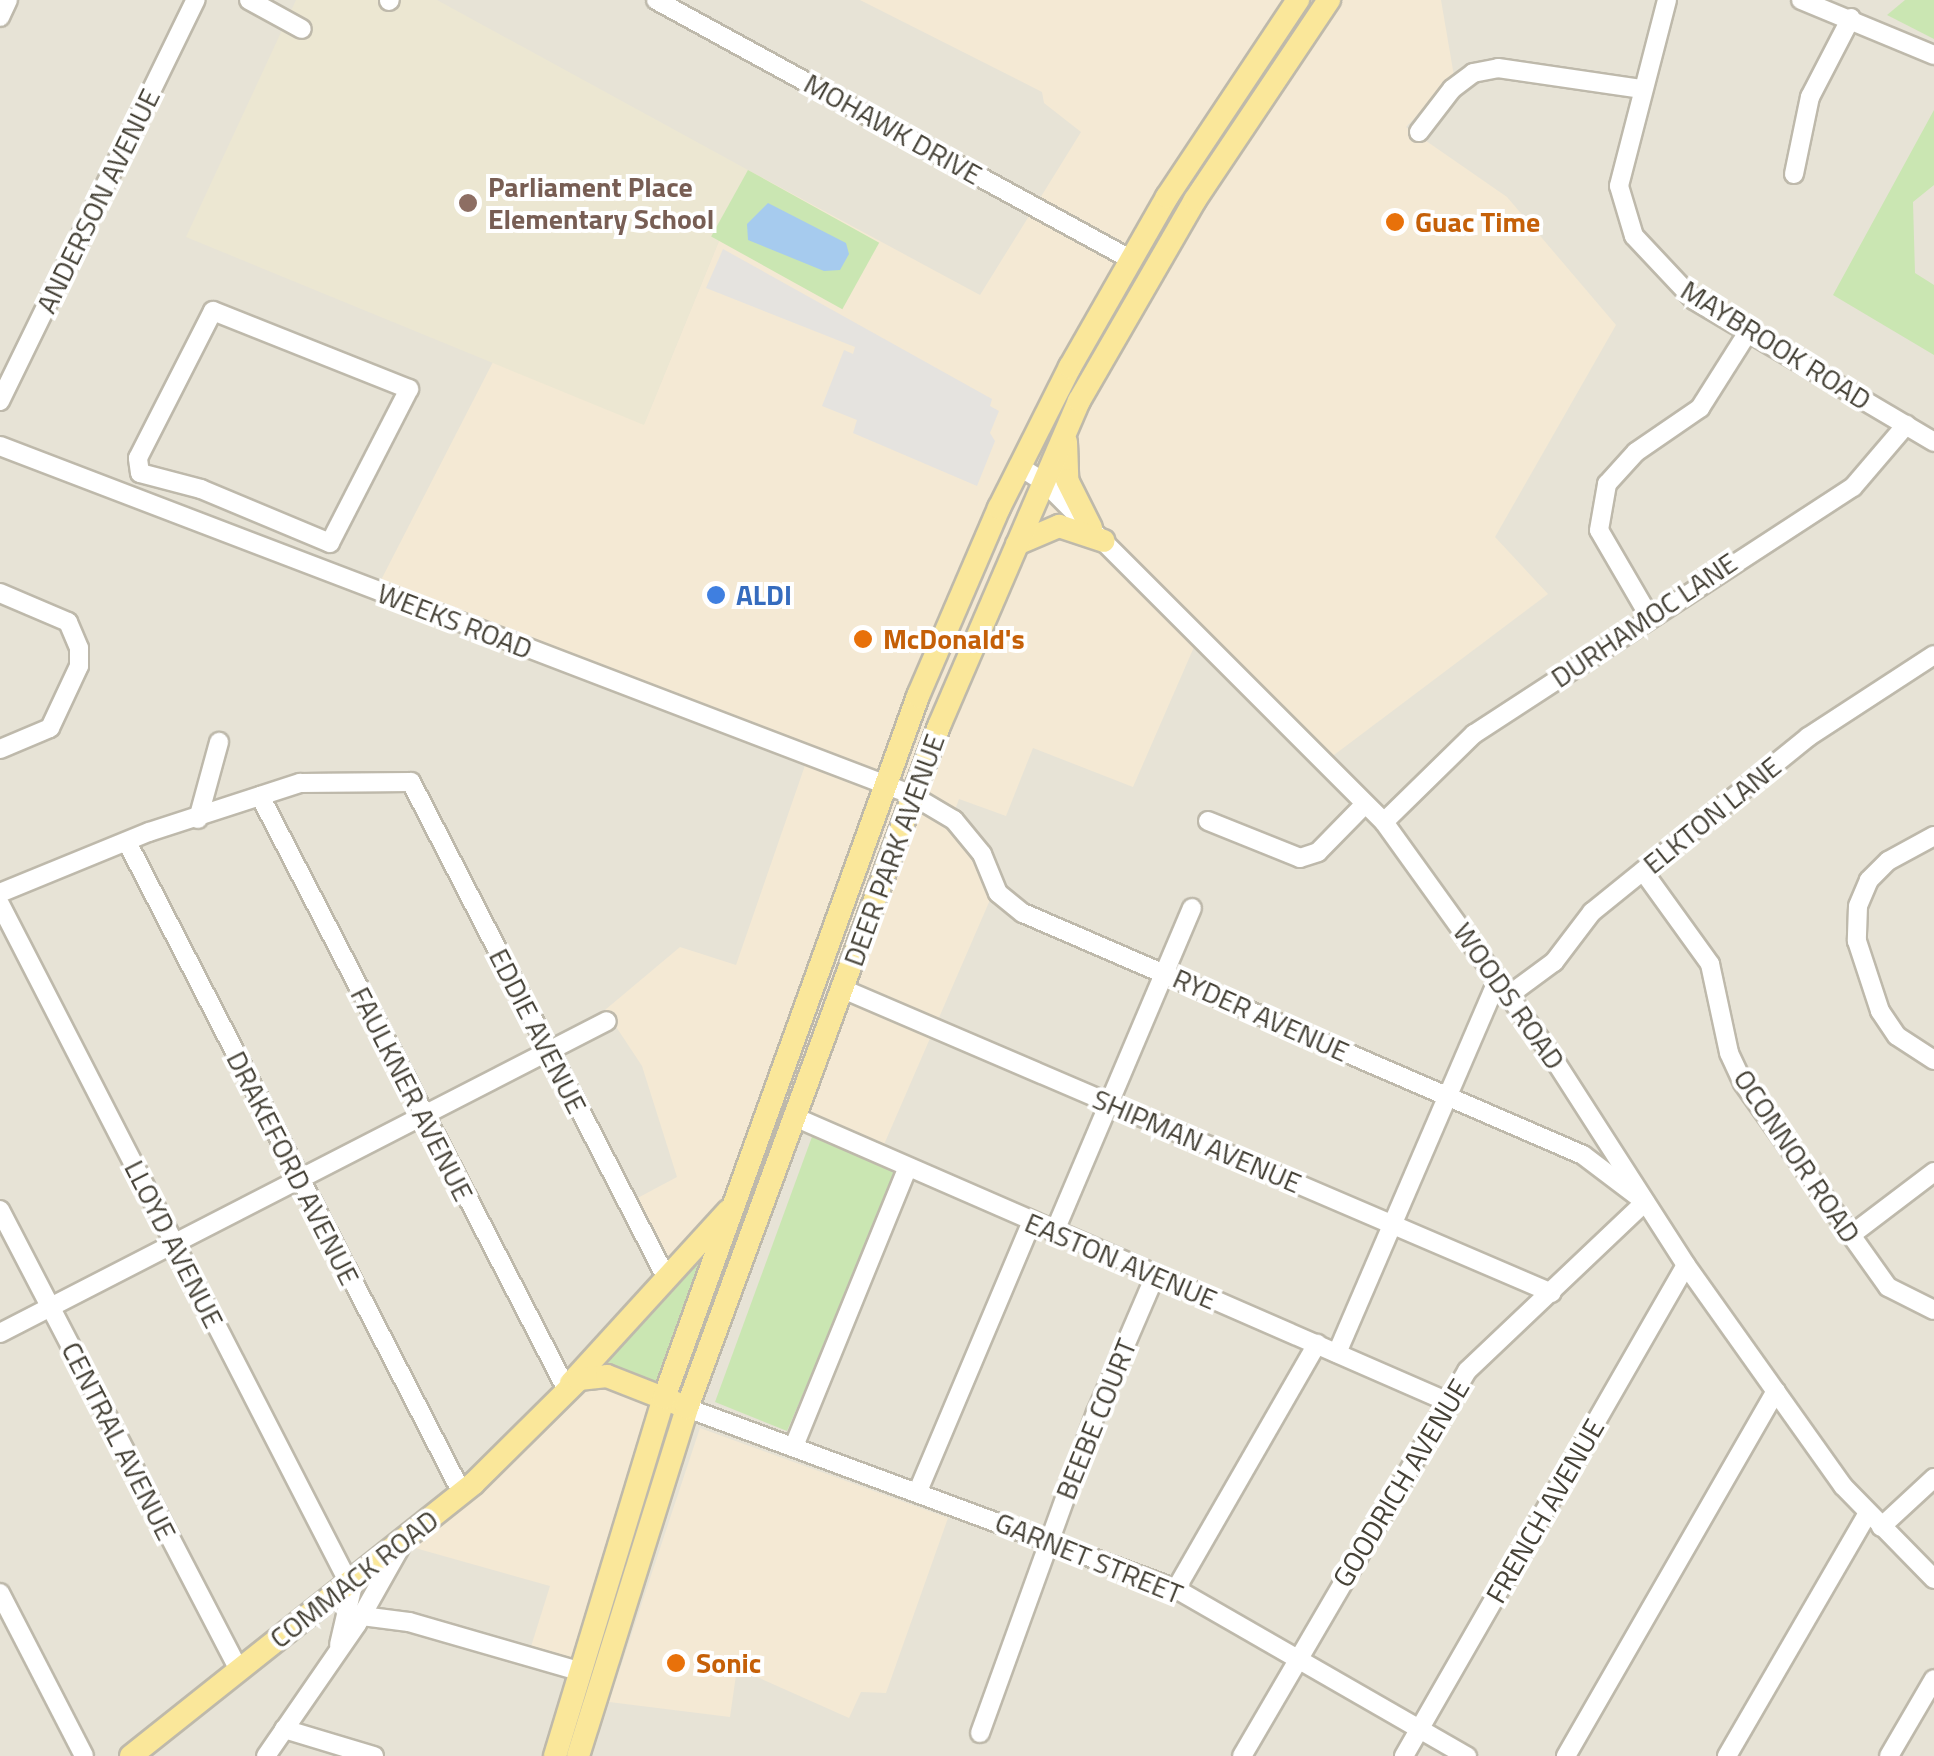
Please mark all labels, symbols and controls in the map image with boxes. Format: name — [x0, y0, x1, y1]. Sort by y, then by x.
street label: MOHAWK DRIVE — [798, 66, 988, 192]
street label: ANDERSON AVENUE — [29, 83, 167, 319]
place label: Parliament Place Elementary School — [488, 170, 714, 236]
marker: Parliament Place Elementary School — [457, 192, 479, 214]
place label: Guac Time — [1415, 205, 1540, 239]
marker: Guac Time — [1384, 211, 1406, 233]
street label: MAYBROOK ROAD — [1675, 273, 1877, 417]
street label: DURHAMOC LANE — [1545, 545, 1743, 695]
street label: WEEKS ROAD — [373, 576, 537, 666]
place label: ALDI — [736, 578, 792, 612]
marker: ALDI — [705, 584, 727, 606]
place label: McDonald's — [883, 622, 1025, 656]
marker: McDonald's — [852, 628, 874, 650]
street label: DEER PARK AVENUE — [836, 729, 952, 971]
street label: ELKTON LANE — [1637, 749, 1787, 881]
street label: WOODS ROAD — [1446, 916, 1572, 1076]
street label: EDDIE AVENUE — [482, 943, 594, 1119]
street label: RYDER AVENUE — [1168, 961, 1354, 1069]
street label: FAULKNER AVENUE — [344, 981, 480, 1207]
street label: DRAKEFORD AVENUE — [220, 1046, 366, 1290]
street label: OCONNOR ROAD — [1727, 1063, 1867, 1249]
street label: SHIPMAN AVENUE — [1088, 1082, 1306, 1200]
street label: LLOYD AVENUE — [117, 1155, 231, 1333]
street label: EASTON AVENUE — [1020, 1205, 1222, 1317]
street label: BEEBE COURT — [1049, 1334, 1143, 1504]
street label: CENTRAL AVENUE — [55, 1336, 183, 1546]
street label: GOODRICH AVENUE — [1326, 1373, 1476, 1593]
street label: FRENCH AVENUE — [1479, 1413, 1611, 1609]
street label: COMMACK ROAD — [263, 1503, 445, 1655]
street label: GARNET STREET — [990, 1505, 1188, 1611]
place label: Sonic — [696, 1646, 761, 1680]
marker: Sonic — [665, 1652, 687, 1674]

